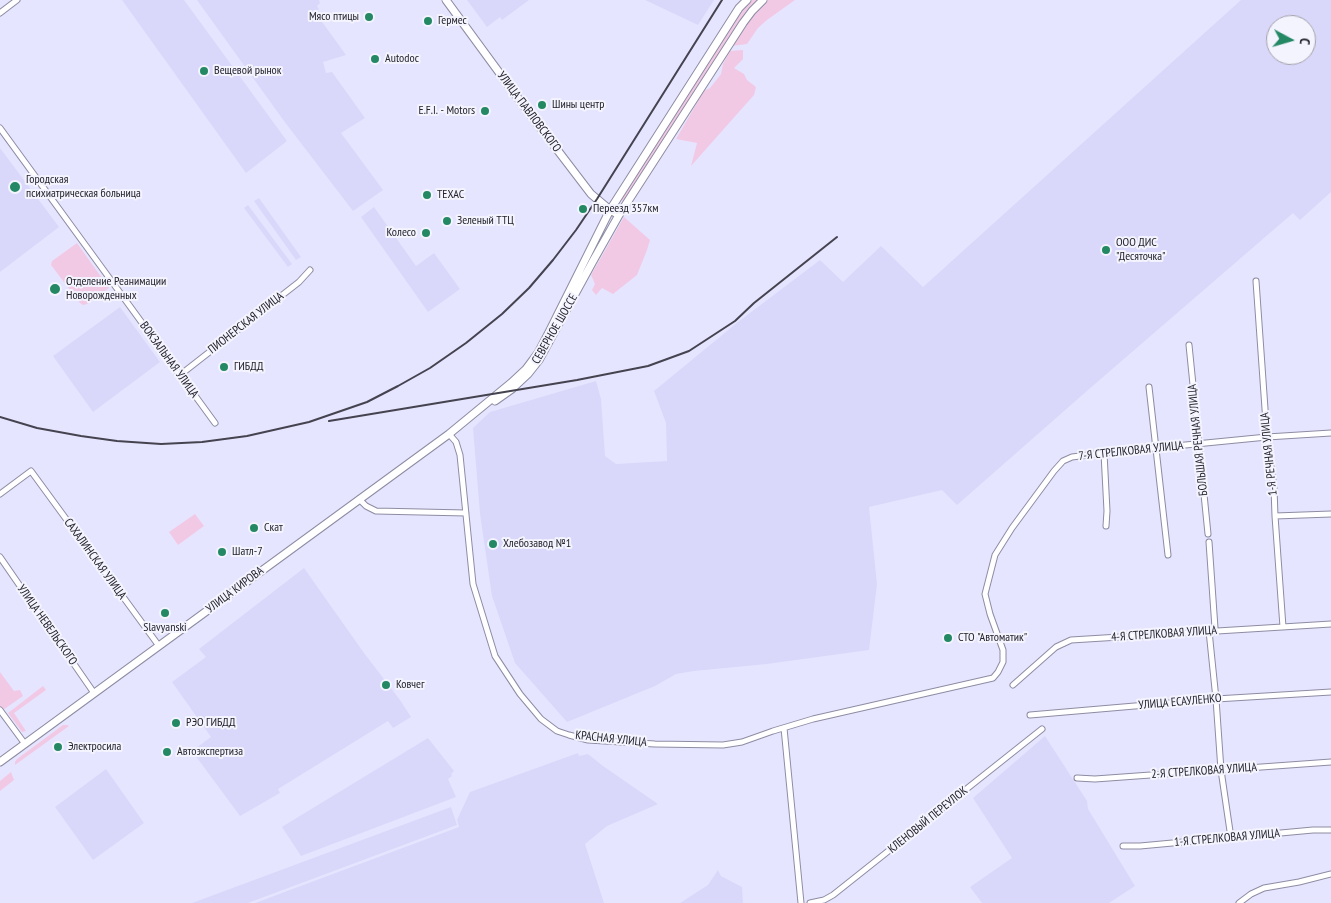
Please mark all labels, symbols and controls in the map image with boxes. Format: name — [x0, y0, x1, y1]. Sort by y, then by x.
place label: Мясо птицы — [309, 10, 359, 24]
marker: Мясо птицы — [363, 11, 375, 23]
place label: Гермес — [438, 14, 467, 28]
marker: Гермес — [422, 15, 434, 27]
north arrow — [1266, 15, 1316, 65]
text: С — [1296, 37, 1314, 46]
place label: Autodoc — [385, 52, 419, 66]
marker: Autodoc — [369, 53, 381, 65]
place label: Вещевой рынок — [214, 64, 281, 78]
marker: Вещевой рынок — [198, 65, 210, 77]
street label: УЛИЦА ПАВЛОВСКОГО — [494, 69, 564, 155]
place label: Шины центр — [552, 98, 604, 112]
marker: Шины центр — [536, 99, 548, 111]
place label: E.F.I. - Motors — [419, 104, 475, 118]
marker: E.F.I. - Motors — [479, 105, 491, 117]
place label: Городская психиатрическая больница — [26, 173, 141, 201]
marker: Городская психиатрическая больница — [8, 180, 22, 194]
place label: ТЕХАС — [437, 188, 464, 202]
marker: ТЕХАС — [421, 189, 433, 201]
place label: Переезд 357км — [593, 202, 658, 216]
marker: Переезд 357км — [577, 203, 589, 215]
place label: Зеленый ТТЦ — [457, 214, 514, 228]
marker: Зеленый ТТЦ — [441, 215, 453, 227]
place label: Колесо — [386, 226, 416, 240]
marker: Колесо — [420, 227, 432, 239]
place label: ООО ДИС "Десяточка" — [1116, 236, 1165, 264]
marker: ООО ДИС "Десяточка" — [1100, 244, 1112, 256]
place label: Отделение Реанимации Новорожденных — [66, 275, 166, 303]
marker: Отделение Реанимации Новорожденных — [48, 282, 62, 296]
street label: ПИОНЕРСКАЯ УЛИЦА — [205, 289, 287, 357]
street label: СЕВЕРНОЕ ШОССЕ — [529, 291, 581, 367]
street label: ВОКЗАЛЬНАЯ УЛИЦА — [137, 319, 201, 401]
place label: ГИБДД — [234, 360, 263, 374]
marker: ГИБДД — [218, 361, 230, 373]
street label: БОЛЬШАЯ РЕЧНАЯ УЛИЦА — [1185, 383, 1211, 497]
street label: 1-Я РЕЧНАЯ УЛИЦА — [1257, 412, 1281, 496]
street label: 7-Я СТРЕЛКОВАЯ УЛИЦА — [1078, 438, 1184, 464]
street label: САХАЛИНСКАЯ УЛИЦА — [61, 516, 129, 602]
place label: Скат — [264, 521, 283, 535]
marker: Скат — [248, 522, 260, 534]
place label: Хлебозавод №1 — [503, 537, 571, 551]
marker: Хлебозавод №1 — [487, 538, 499, 550]
place label: Шатл-7 — [232, 545, 263, 559]
marker: Шатл-7 — [216, 546, 228, 558]
street label: УЛИЦА КИРОВА — [203, 564, 267, 616]
street label: УЛИЦА НЕВЕЛЬСКОГО — [14, 582, 80, 668]
marker: Slavyanski — [159, 607, 171, 619]
place label: Slavyanski — [143, 621, 187, 635]
street label: 4-Я СТРЕЛКОВАЯ УЛИЦА — [1111, 623, 1217, 645]
place label: СТО "Автоматик" — [958, 631, 1027, 645]
marker: СТО "Автоматик" — [942, 632, 954, 644]
place label: Ковчег — [396, 678, 425, 692]
marker: Ковчег — [380, 679, 392, 691]
street label: УЛИЦА ЕСАУЛЕНКО — [1138, 691, 1222, 713]
place label: РЭО ГИБДД — [186, 716, 236, 730]
marker: РЭО ГИБДД — [170, 717, 182, 729]
street label: КРАСНАЯ УЛИЦА — [574, 728, 648, 750]
place label: Электросила — [68, 740, 121, 754]
marker: Электросила — [52, 741, 64, 753]
place label: Автоэкспертиза — [177, 745, 243, 759]
marker: Автоэкспертиза — [161, 746, 173, 758]
street label: 2-Я СТРЕЛКОВАЯ УЛИЦА — [1151, 760, 1257, 782]
street label: КЛЕНОВЫЙ ПЕРЕУЛОК — [885, 784, 971, 856]
street label: 1-Я СТРЕЛКОВАЯ УЛИЦА — [1174, 826, 1280, 850]

